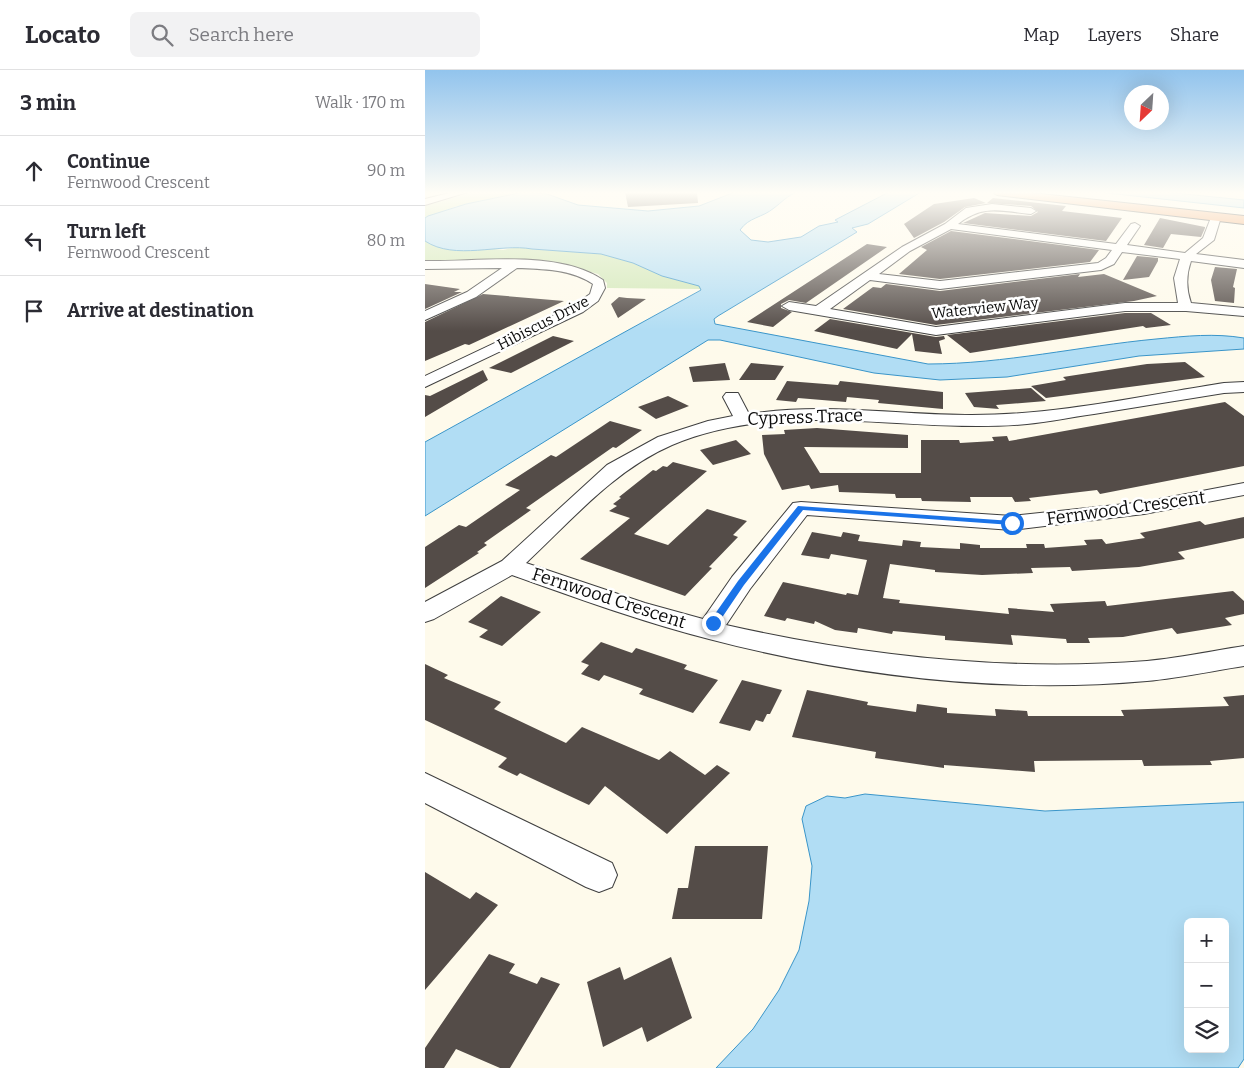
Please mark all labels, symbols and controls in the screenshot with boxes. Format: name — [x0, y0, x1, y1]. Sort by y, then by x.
search box — [130, 12, 480, 57]
text: Locato — [25, 21, 100, 49]
icon: search — [148, 21, 176, 49]
text: Search here — [188, 23, 294, 46]
text: Map — [1023, 24, 1059, 46]
text: Layers — [1087, 24, 1142, 46]
text: Share — [1170, 24, 1219, 46]
north arrow — [1124, 85, 1169, 130]
text: 3 min — [20, 90, 76, 116]
text: Walk · 170 m — [315, 93, 405, 112]
text: Continue — [67, 150, 150, 173]
icon: ahead — [20, 157, 48, 185]
text: 90 m — [367, 161, 405, 180]
text: Fernwood Crescent — [67, 173, 210, 192]
text: Turn left — [67, 220, 146, 243]
icon: left — [20, 227, 48, 255]
text: 80 m — [367, 231, 405, 250]
text: Fernwood Crescent — [67, 243, 210, 262]
street label: Hibiscus Drive — [494, 292, 592, 354]
street label: Waterview Way — [931, 293, 1039, 323]
icon: arrive — [20, 297, 48, 325]
text: Arrive at destination — [67, 299, 254, 322]
street label: Cypress Trace — [747, 404, 863, 430]
street label: Fernwood Crescent — [1045, 486, 1208, 530]
route start — [1001, 512, 1024, 535]
street label: Fernwood Crescent — [529, 563, 689, 633]
route end — [702, 612, 725, 635]
map controls — [1184, 918, 1229, 1053]
button: + — [1184, 918, 1229, 963]
button: − — [1184, 963, 1229, 1008]
button: layers — [1184, 1008, 1229, 1053]

